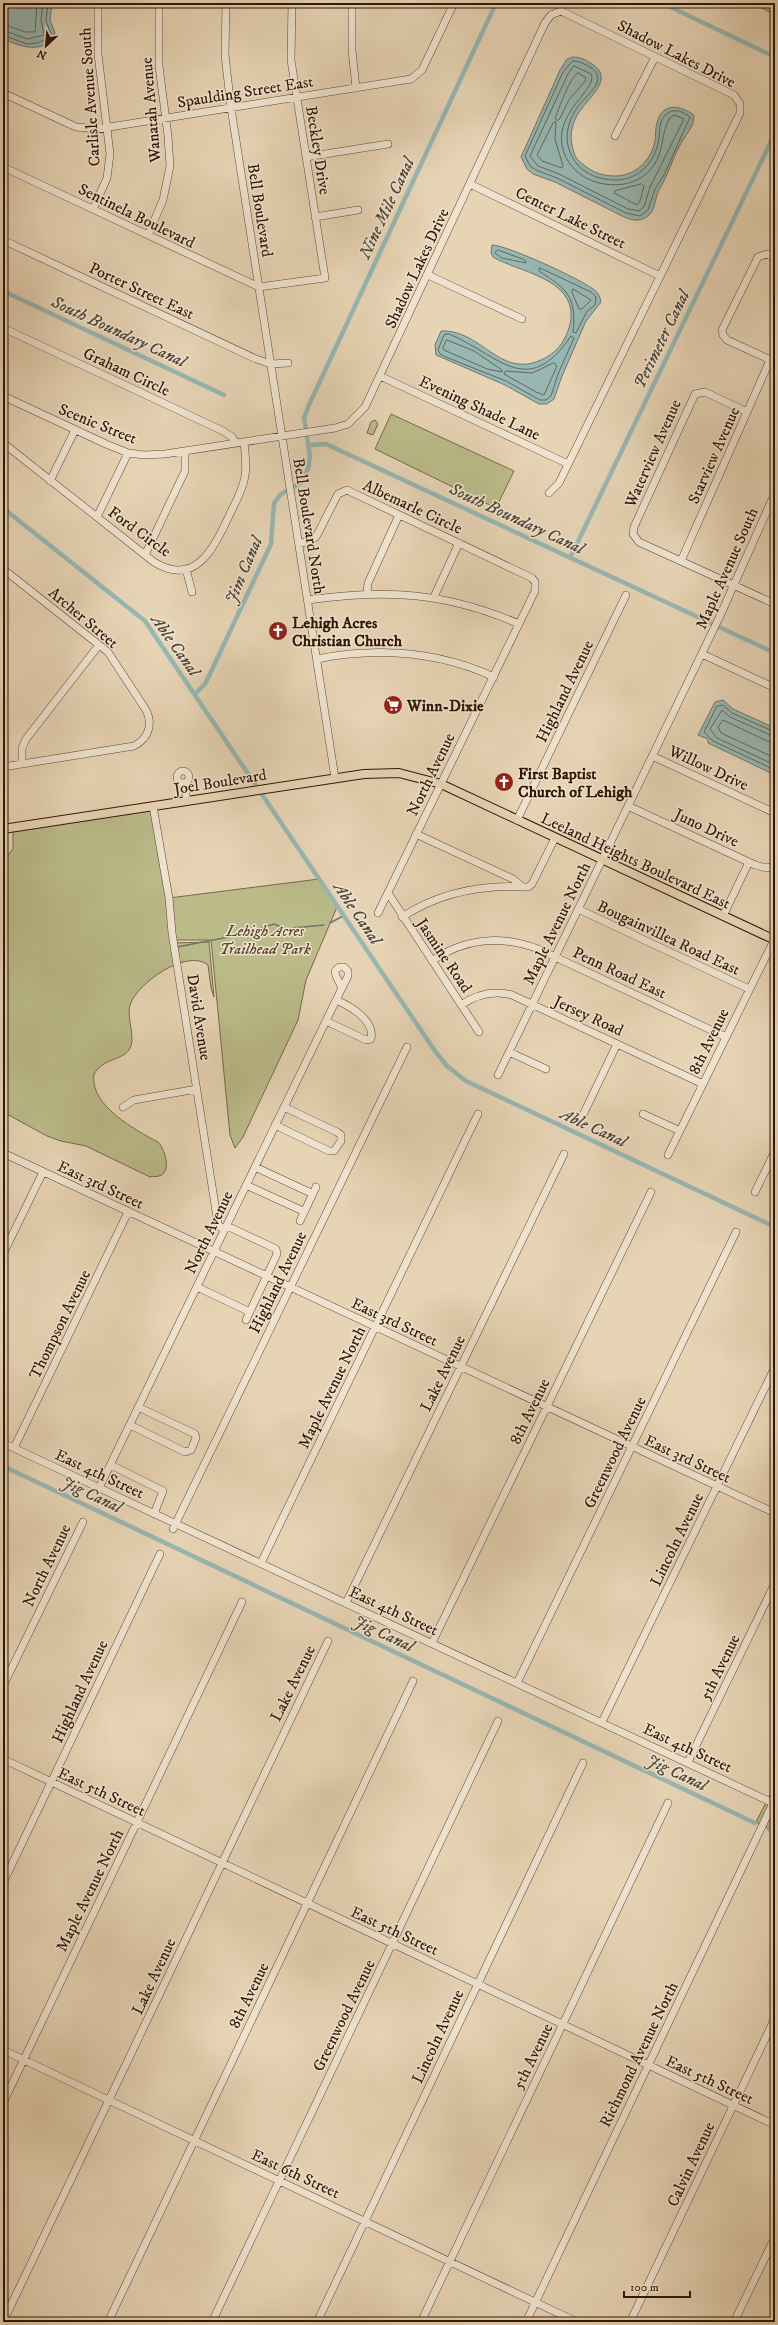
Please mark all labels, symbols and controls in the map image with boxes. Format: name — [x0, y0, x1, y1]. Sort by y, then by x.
street label: Shadow Lakes Drive — [614, 15, 739, 93]
north arrow — [26, 26, 66, 66]
street label: Carlisle Avenue South — [75, 26, 105, 167]
text: N — [35, 46, 49, 62]
street label: Wanatah Avenue — [136, 56, 166, 164]
street label: Spaulding Street East — [176, 71, 315, 113]
street label: Beckley Drive — [301, 104, 335, 196]
water label: Nine Mile Canal — [353, 153, 421, 263]
street label: Bell Boulevard — [243, 162, 277, 258]
street label: Sentinela Boulevard — [75, 179, 198, 253]
street label: Center Lake Street — [512, 182, 629, 253]
street label: Shadow Lakes Drive — [380, 205, 454, 332]
street label: Porter Street East — [86, 258, 197, 324]
water label: Perimeter Canal — [629, 285, 696, 392]
water label: South Boundary Canal — [47, 291, 191, 373]
street label: Graham Circle — [80, 343, 173, 401]
street label: Evening Shade Lane — [416, 371, 544, 445]
street label: Waterview Avenue — [620, 396, 686, 511]
street label: Scenic Street — [56, 399, 140, 449]
street label: Starview Avenue — [684, 403, 744, 507]
street label: Bell Boulevard North — [288, 456, 330, 596]
street label: Albemarle Circle — [360, 475, 466, 539]
water label: South Boundary Canal — [445, 478, 589, 560]
street label: Ford Circle — [104, 502, 175, 562]
street label: Maple Avenue South — [691, 504, 763, 632]
water label: Jim Canal — [220, 532, 269, 607]
street label: Archer Street — [44, 583, 122, 653]
water label: Able Canal — [145, 609, 205, 682]
place label: Lehigh Acres Christian Church — [292, 613, 403, 651]
church icon: Lehigh Acres Christian Church — [267, 620, 289, 642]
street label: Highland Avenue — [532, 637, 598, 746]
supermarket icon: Winn-Dixie — [382, 694, 404, 716]
place label: Winn-Dixie — [406, 696, 484, 716]
street label: North Avenue — [402, 729, 460, 819]
street label: Willow Drive — [665, 740, 752, 795]
place label: First Baptist Church of Lehigh — [518, 764, 633, 802]
street label: Joel Boulevard — [170, 765, 268, 799]
church icon: First Baptist Church of Lehigh — [493, 771, 515, 793]
street label: Juno Drive — [669, 803, 742, 852]
street label: Leeland Heights Boulevard East — [538, 808, 734, 914]
street label: Maple Avenue North — [519, 858, 595, 988]
water label: Able Canal — [327, 876, 387, 950]
street label: Bougainvillea Road East — [594, 896, 743, 980]
street label: Jasmine Road — [411, 913, 476, 997]
park label: Lehigh Acres Trailhead Park — [219, 921, 311, 959]
street label: Penn Road East — [570, 943, 670, 1003]
street label: David Avenue — [182, 972, 216, 1062]
street label: Jersey Road — [549, 990, 627, 1041]
street label: 8th Avenue — [684, 1005, 734, 1078]
water label: Able Canal — [555, 1102, 632, 1154]
street label: East 3rd Street — [54, 1156, 147, 1214]
street label: North Avenue — [180, 1187, 238, 1277]
street label: Highland Avenue — [245, 1228, 311, 1337]
street label: Thompson Avenue — [25, 1266, 95, 1382]
street label: East 3rd Street — [348, 1293, 441, 1351]
street label: Maple Avenue North — [294, 1322, 370, 1452]
street label: Lake Avenue — [416, 1332, 470, 1415]
street label: 8th Avenue — [505, 1375, 555, 1448]
street label: Greenwood Avenue — [579, 1393, 651, 1512]
street label: East 3rd Street — [641, 1430, 734, 1488]
street label: East 4th Street — [52, 1445, 147, 1503]
water label: Jig Canal — [58, 1471, 127, 1519]
street label: Lincoln Avenue — [646, 1489, 708, 1589]
street label: North Avenue — [18, 1520, 76, 1610]
street label: East 4th Street — [346, 1582, 441, 1640]
water label: Jig Canal — [350, 1610, 419, 1658]
street label: 5th Avenue — [695, 1631, 745, 1704]
street label: Highland Avenue — [47, 1636, 113, 1746]
street label: Lake Avenue — [266, 1642, 320, 1725]
street label: East 4th Street — [640, 1719, 735, 1777]
water label: Jig Canal — [643, 1749, 712, 1797]
street label: East 5th Street — [54, 1763, 149, 1821]
street label: Maple Avenue North — [52, 1825, 128, 1955]
street label: East 5th Street — [347, 1902, 442, 1960]
street label: Lake Avenue — [127, 1935, 181, 2018]
street label: Greenwood Avenue — [308, 1956, 380, 2075]
street label: 8th Avenue — [224, 1959, 274, 2032]
street label: Richmond Avenue North — [595, 1978, 683, 2130]
street label: Lincoln Avenue — [407, 1986, 469, 2087]
street label: 5th Avenue — [508, 2020, 558, 2093]
street label: East 5th Street — [662, 2051, 757, 2109]
street label: Calvin Avenue — [663, 2119, 719, 2210]
street label: East 6th Street — [248, 2145, 343, 2203]
scale bar — [624, 2273, 690, 2299]
text: 100 m — [630, 2280, 659, 2295]

